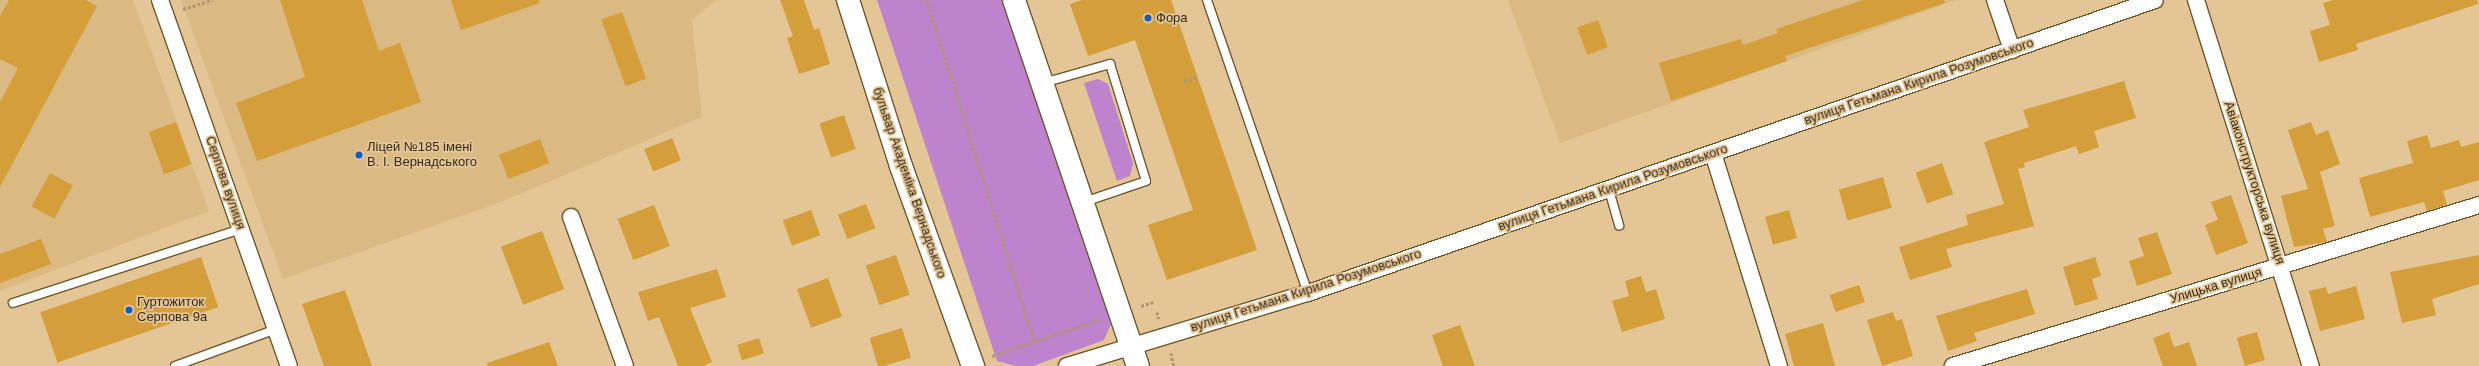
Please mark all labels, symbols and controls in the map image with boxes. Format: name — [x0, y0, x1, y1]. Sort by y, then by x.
place label: Фора — [1156, 10, 1188, 26]
marker: Фора — [1143, 13, 1153, 23]
street label: вулиця Гетьмана Кирила Розумовського — [1802, 35, 2036, 129]
street label: бульвар Академіка Вернадського — [869, 85, 949, 281]
street label: Авіаконструкторська вулиця — [2220, 100, 2288, 266]
street label: Серпова вулиця — [202, 134, 248, 232]
place label: Ліцей №185 імені В. І. Вернадського — [367, 140, 477, 171]
street label: вулиця Гетьмана Кирила Розумовського — [1496, 141, 1730, 235]
marker: Ліцей №185 імені В. І. Вернадського — [354, 150, 364, 160]
street label: вулиця Гетьмана Кирила Розумовського — [1189, 246, 1423, 336]
street label: Улицька вулиця — [2168, 265, 2264, 307]
place label: Гуртожиток Серпова 9а — [137, 295, 207, 326]
marker: Гуртожиток Серпова 9а — [124, 305, 134, 315]

